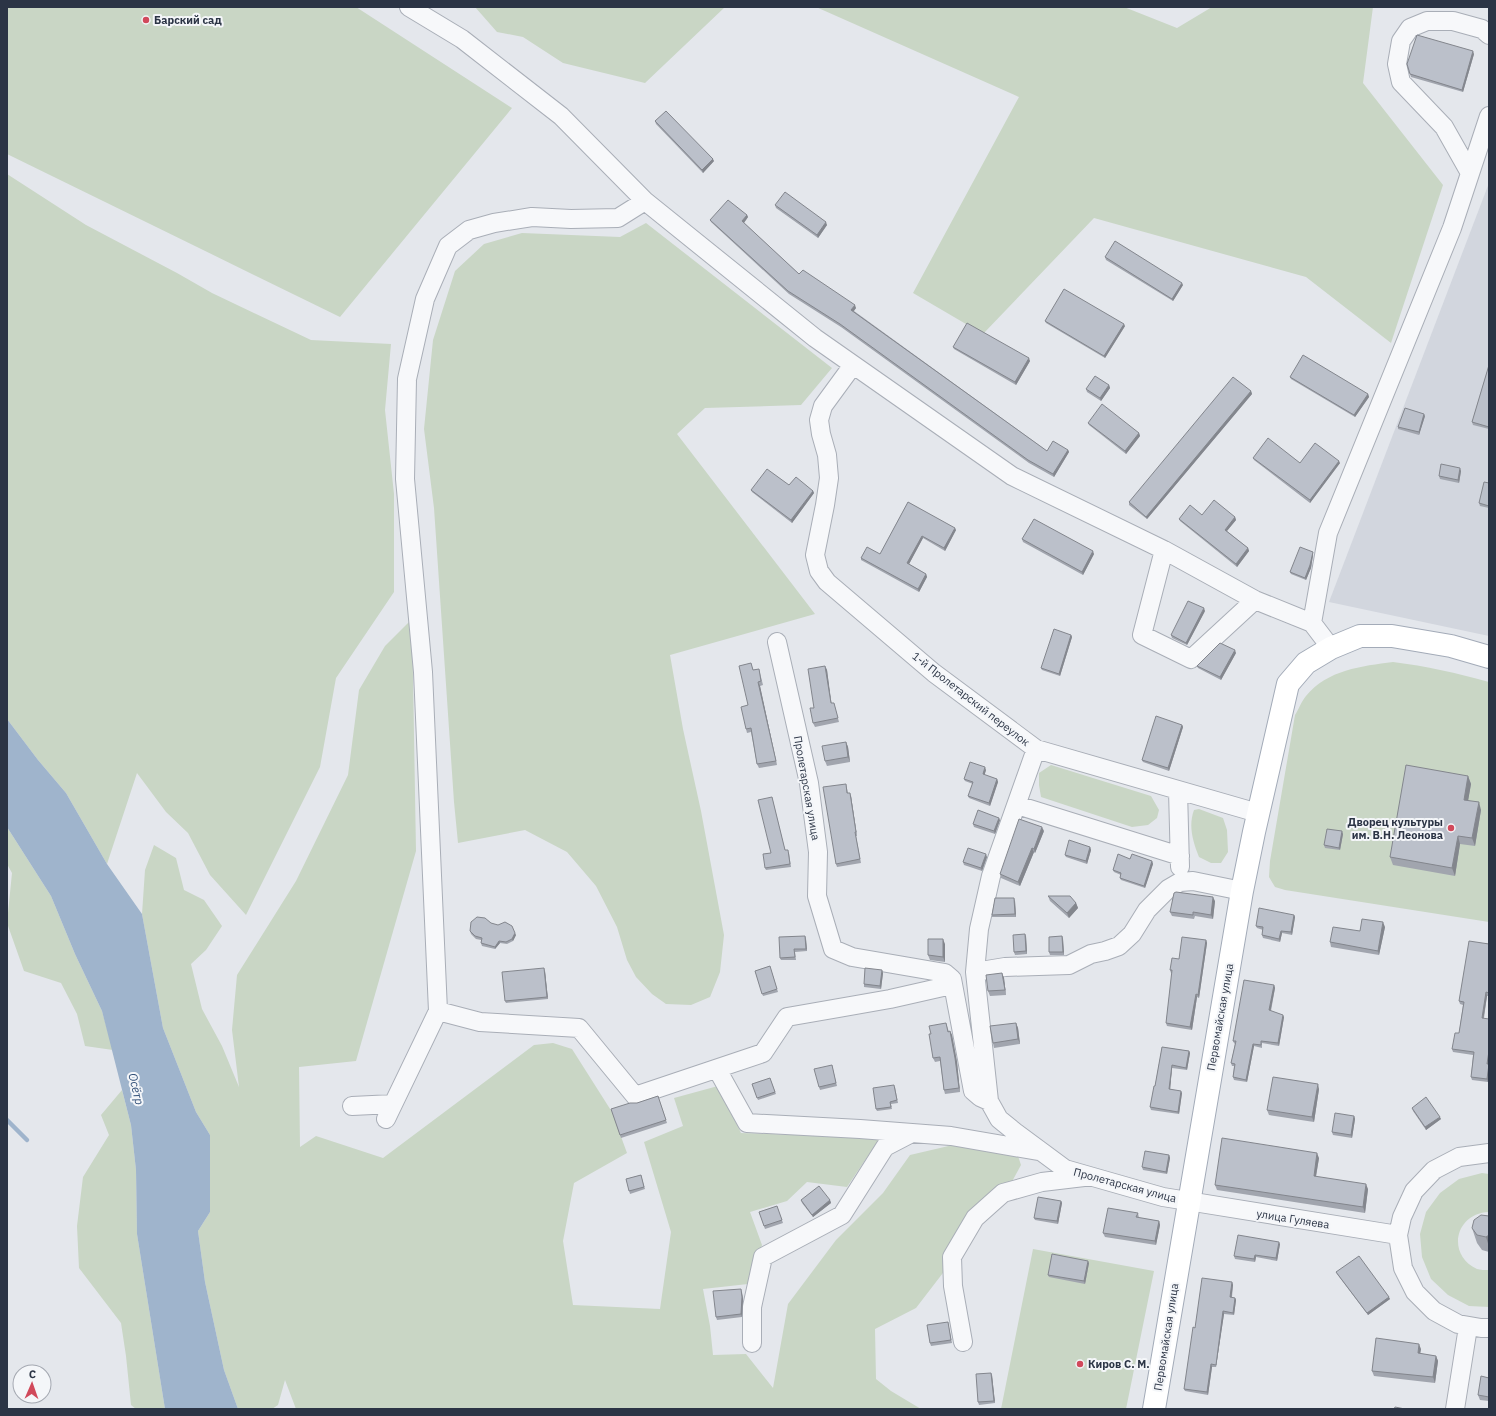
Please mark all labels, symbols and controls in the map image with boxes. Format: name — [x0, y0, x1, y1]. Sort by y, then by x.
place label: Барский сад — [154, 13, 222, 27]
marker: Барский сад — [141, 15, 151, 25]
street label: 1-й Пролетарский переулок — [909, 649, 1033, 749]
street label: Пролетарская улица — [791, 735, 823, 841]
place label: Дворец культуры им. В.Н. Леонова — [1347, 815, 1443, 842]
marker: Дворец культуры им. В.Н. Леонова — [1446, 823, 1456, 833]
street label: Первомайская улица — [1204, 962, 1236, 1072]
water label: Осётр — [125, 1071, 148, 1106]
street label: Пролетарская улица — [1072, 1165, 1178, 1205]
street label: улица Гуляева — [1256, 1206, 1331, 1232]
street label: Первомайская улица — [1151, 1282, 1181, 1392]
place label: Киров С. М. — [1088, 1357, 1150, 1371]
marker: Киров С. М. — [1075, 1359, 1085, 1369]
north arrow — [12, 1364, 52, 1404]
text: С — [29, 1367, 36, 1381]

